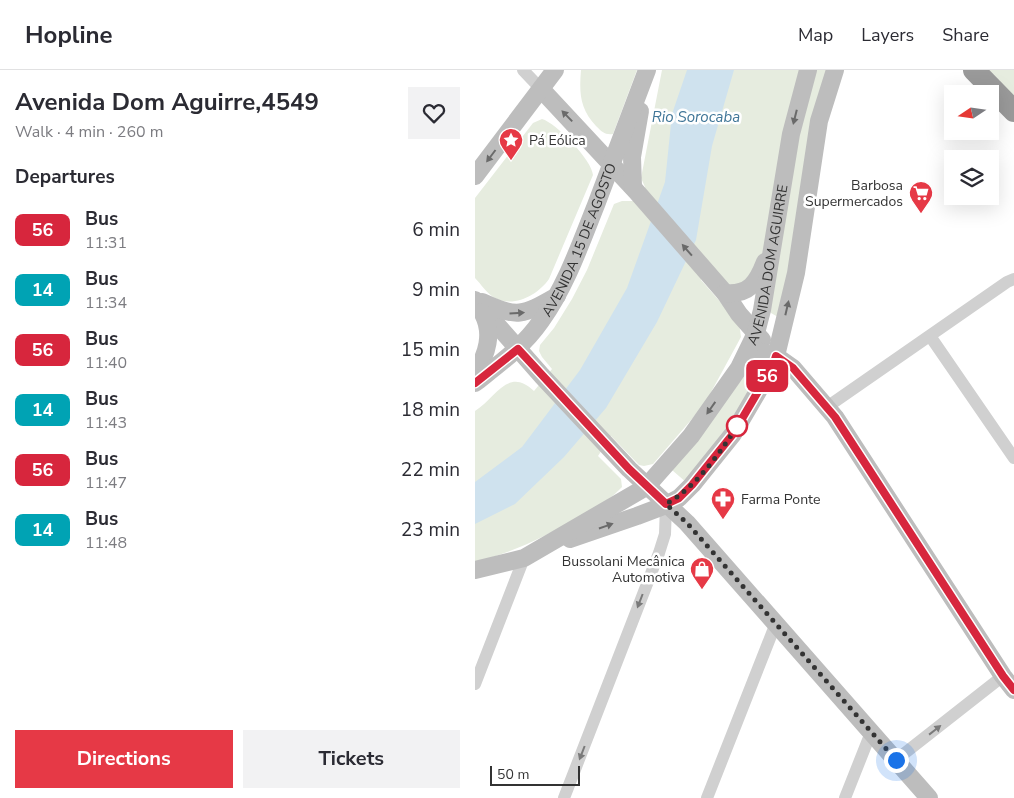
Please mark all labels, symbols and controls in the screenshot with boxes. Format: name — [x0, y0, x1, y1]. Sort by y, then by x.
text: Hopline — [25, 19, 113, 51]
text: Map — [798, 23, 833, 47]
text: Layers — [861, 23, 914, 47]
text: Share — [942, 23, 989, 47]
north arrow — [944, 85, 999, 140]
map controls — [944, 85, 999, 205]
text: Avenida Dom Aguirre,4549 — [15, 86, 319, 118]
button: heart — [408, 87, 460, 139]
water label: Rio Sorocaba — [652, 107, 740, 127]
one-way arrow — [561, 110, 573, 122]
one-way arrow — [791, 110, 799, 125]
text: Walk · 4 min · 260 m — [15, 121, 163, 143]
place icon: Pá Eólica — [498, 127, 524, 161]
place label: Pá Eólica — [529, 131, 586, 150]
one-way arrow — [485, 149, 496, 162]
button: layers — [944, 150, 999, 205]
street label: AVENIDA 15 DE AGOSTO — [538, 160, 621, 321]
text: Departures — [15, 164, 115, 190]
place label: Barbosa Supermercados — [805, 176, 903, 211]
supermarket icon: Barbosa Supermercados — [908, 180, 934, 214]
street label: AVENIDA DOM AGUIRRE — [743, 183, 793, 348]
text: Bus — [85, 206, 118, 232]
text: 6 min — [412, 217, 460, 243]
text: 56 — [32, 218, 53, 242]
text: 11:31 — [85, 232, 127, 254]
one-way arrow — [681, 244, 693, 256]
text: Bus — [85, 266, 118, 292]
text: 9 min — [412, 277, 460, 303]
text: 14 — [32, 278, 53, 302]
text: 11:34 — [85, 292, 127, 314]
one-way arrow — [783, 301, 791, 316]
one-way arrow — [509, 308, 525, 316]
text: Bus — [85, 326, 118, 352]
text: 15 min — [401, 337, 460, 363]
text: 56 — [32, 338, 53, 362]
text: 11:40 — [85, 352, 127, 374]
line badge: 56 — [745, 360, 789, 392]
text: 56 — [756, 364, 778, 388]
text: Bus — [85, 386, 118, 412]
text: 18 min — [401, 397, 460, 423]
text: 14 — [32, 398, 53, 422]
one-way arrow — [706, 401, 716, 415]
text: 11:43 — [85, 412, 127, 434]
unlabelled marker — [726, 415, 748, 437]
text: Bus — [85, 446, 118, 472]
text: 22 min — [401, 457, 460, 483]
text: 56 — [32, 458, 53, 482]
text: 11:47 — [85, 472, 127, 494]
pharmacy icon: Farma Ponte — [710, 486, 736, 520]
place label: Farma Ponte — [741, 490, 820, 509]
text: Bus — [85, 506, 118, 532]
text: 23 min — [401, 517, 460, 543]
text: 14 — [32, 518, 53, 542]
one-way arrow — [599, 522, 614, 530]
text: 11:48 — [85, 532, 127, 554]
place label: Bussolani Mecânica Automotiva — [562, 552, 685, 587]
shop icon: Bussolani Mecânica Automotiva — [689, 556, 715, 590]
one-way arrow — [636, 594, 644, 608]
one-way arrow — [928, 724, 941, 735]
button: Directions — [15, 730, 233, 788]
button: Tickets — [243, 730, 460, 788]
one-way arrow — [578, 746, 586, 761]
your location — [884, 748, 909, 773]
scale bar — [490, 763, 580, 786]
text: 50 m — [497, 765, 529, 784]

